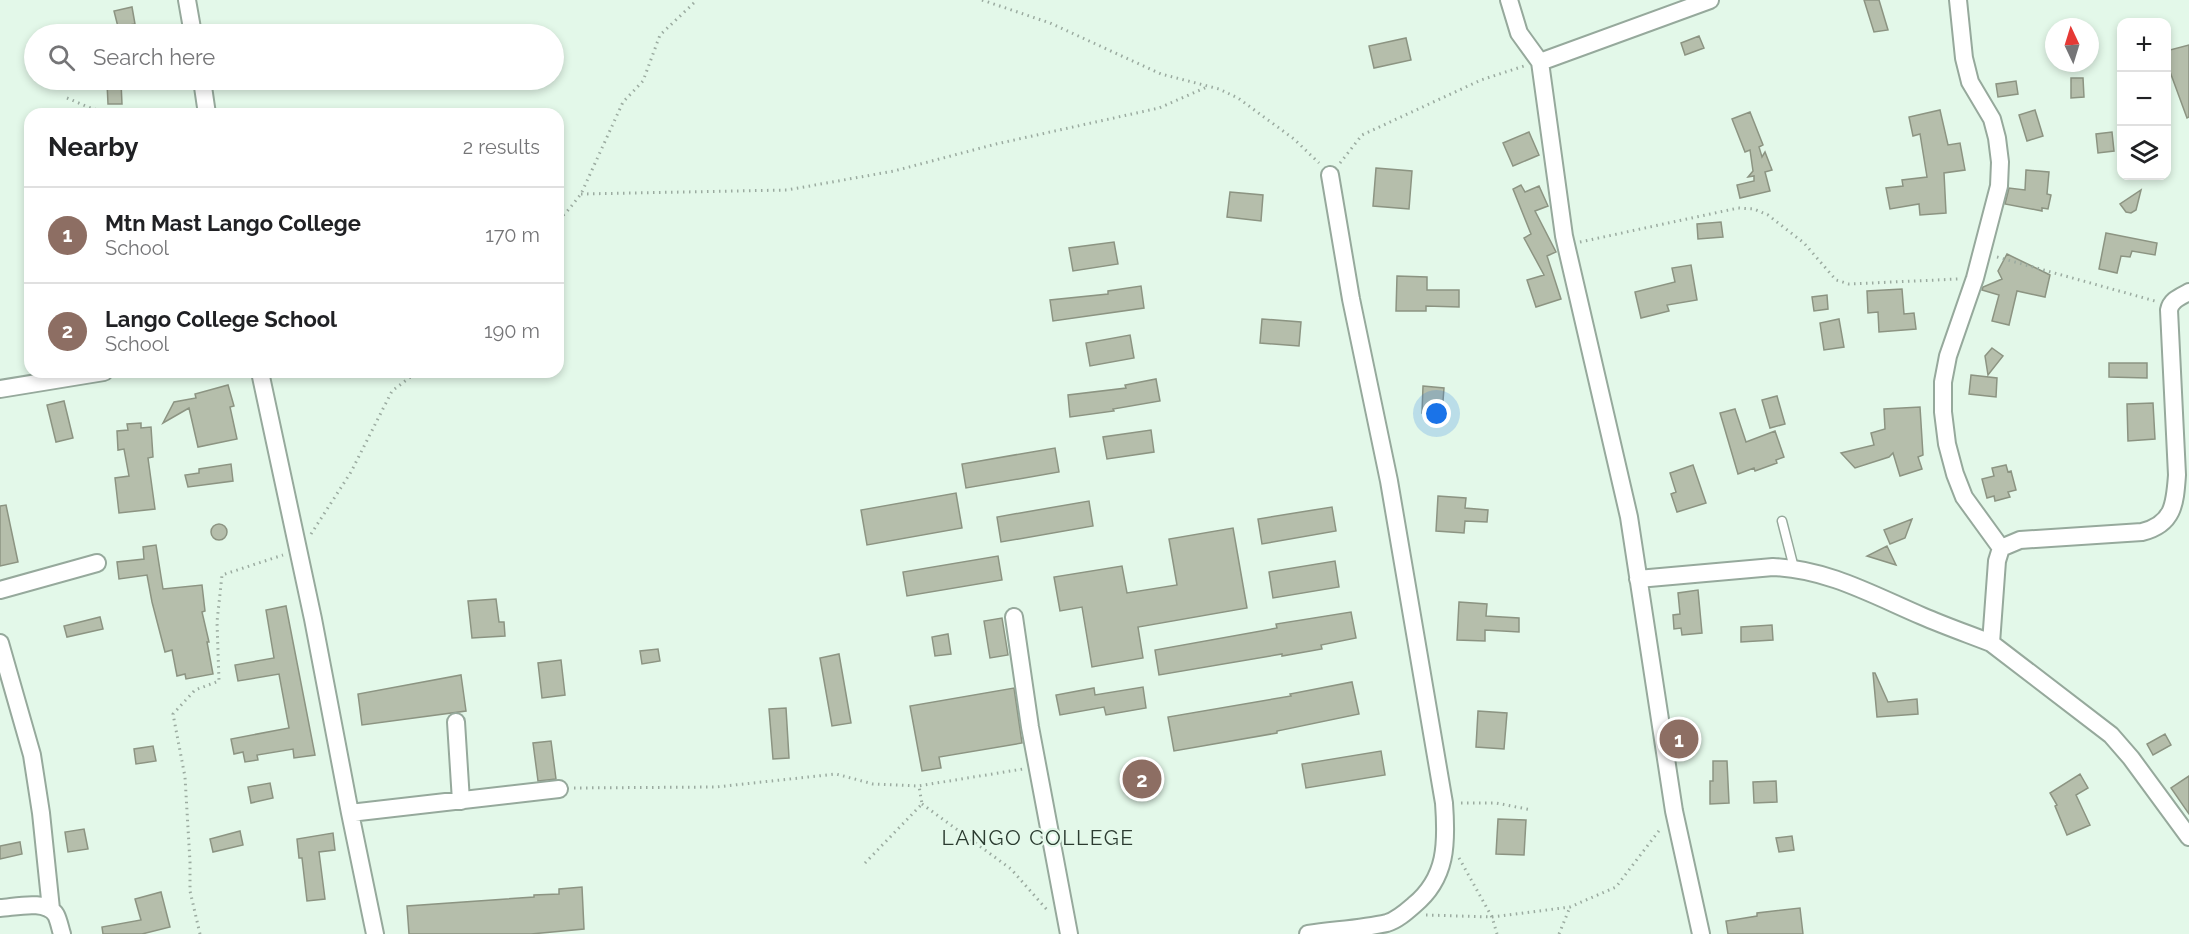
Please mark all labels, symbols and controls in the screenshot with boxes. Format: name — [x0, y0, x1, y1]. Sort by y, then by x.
north arrow — [2045, 18, 2099, 72]
map controls — [2117, 18, 2171, 180]
button: + — [2117, 18, 2171, 72]
search box — [24, 24, 564, 90]
icon: search — [45, 41, 78, 74]
text: Search here — [93, 44, 215, 70]
button: − — [2117, 72, 2171, 126]
button: layers — [2117, 126, 2171, 180]
text: Nearby — [48, 132, 138, 162]
text: 2 results — [463, 135, 540, 159]
text: Mtn Mast Lango College — [105, 210, 361, 236]
text: 1 — [63, 223, 72, 247]
text: 170 m — [485, 223, 540, 247]
text: School — [105, 236, 169, 260]
text: Lango College School — [105, 306, 337, 332]
text: 2 — [62, 319, 73, 343]
text: 190 m — [484, 319, 540, 343]
text: School — [105, 332, 169, 356]
your location — [1422, 399, 1451, 428]
pin: 1 — [1660, 716, 1698, 762]
pin: 2 — [1122, 756, 1162, 802]
district label: LANGO COLLEGE — [941, 825, 1135, 850]

